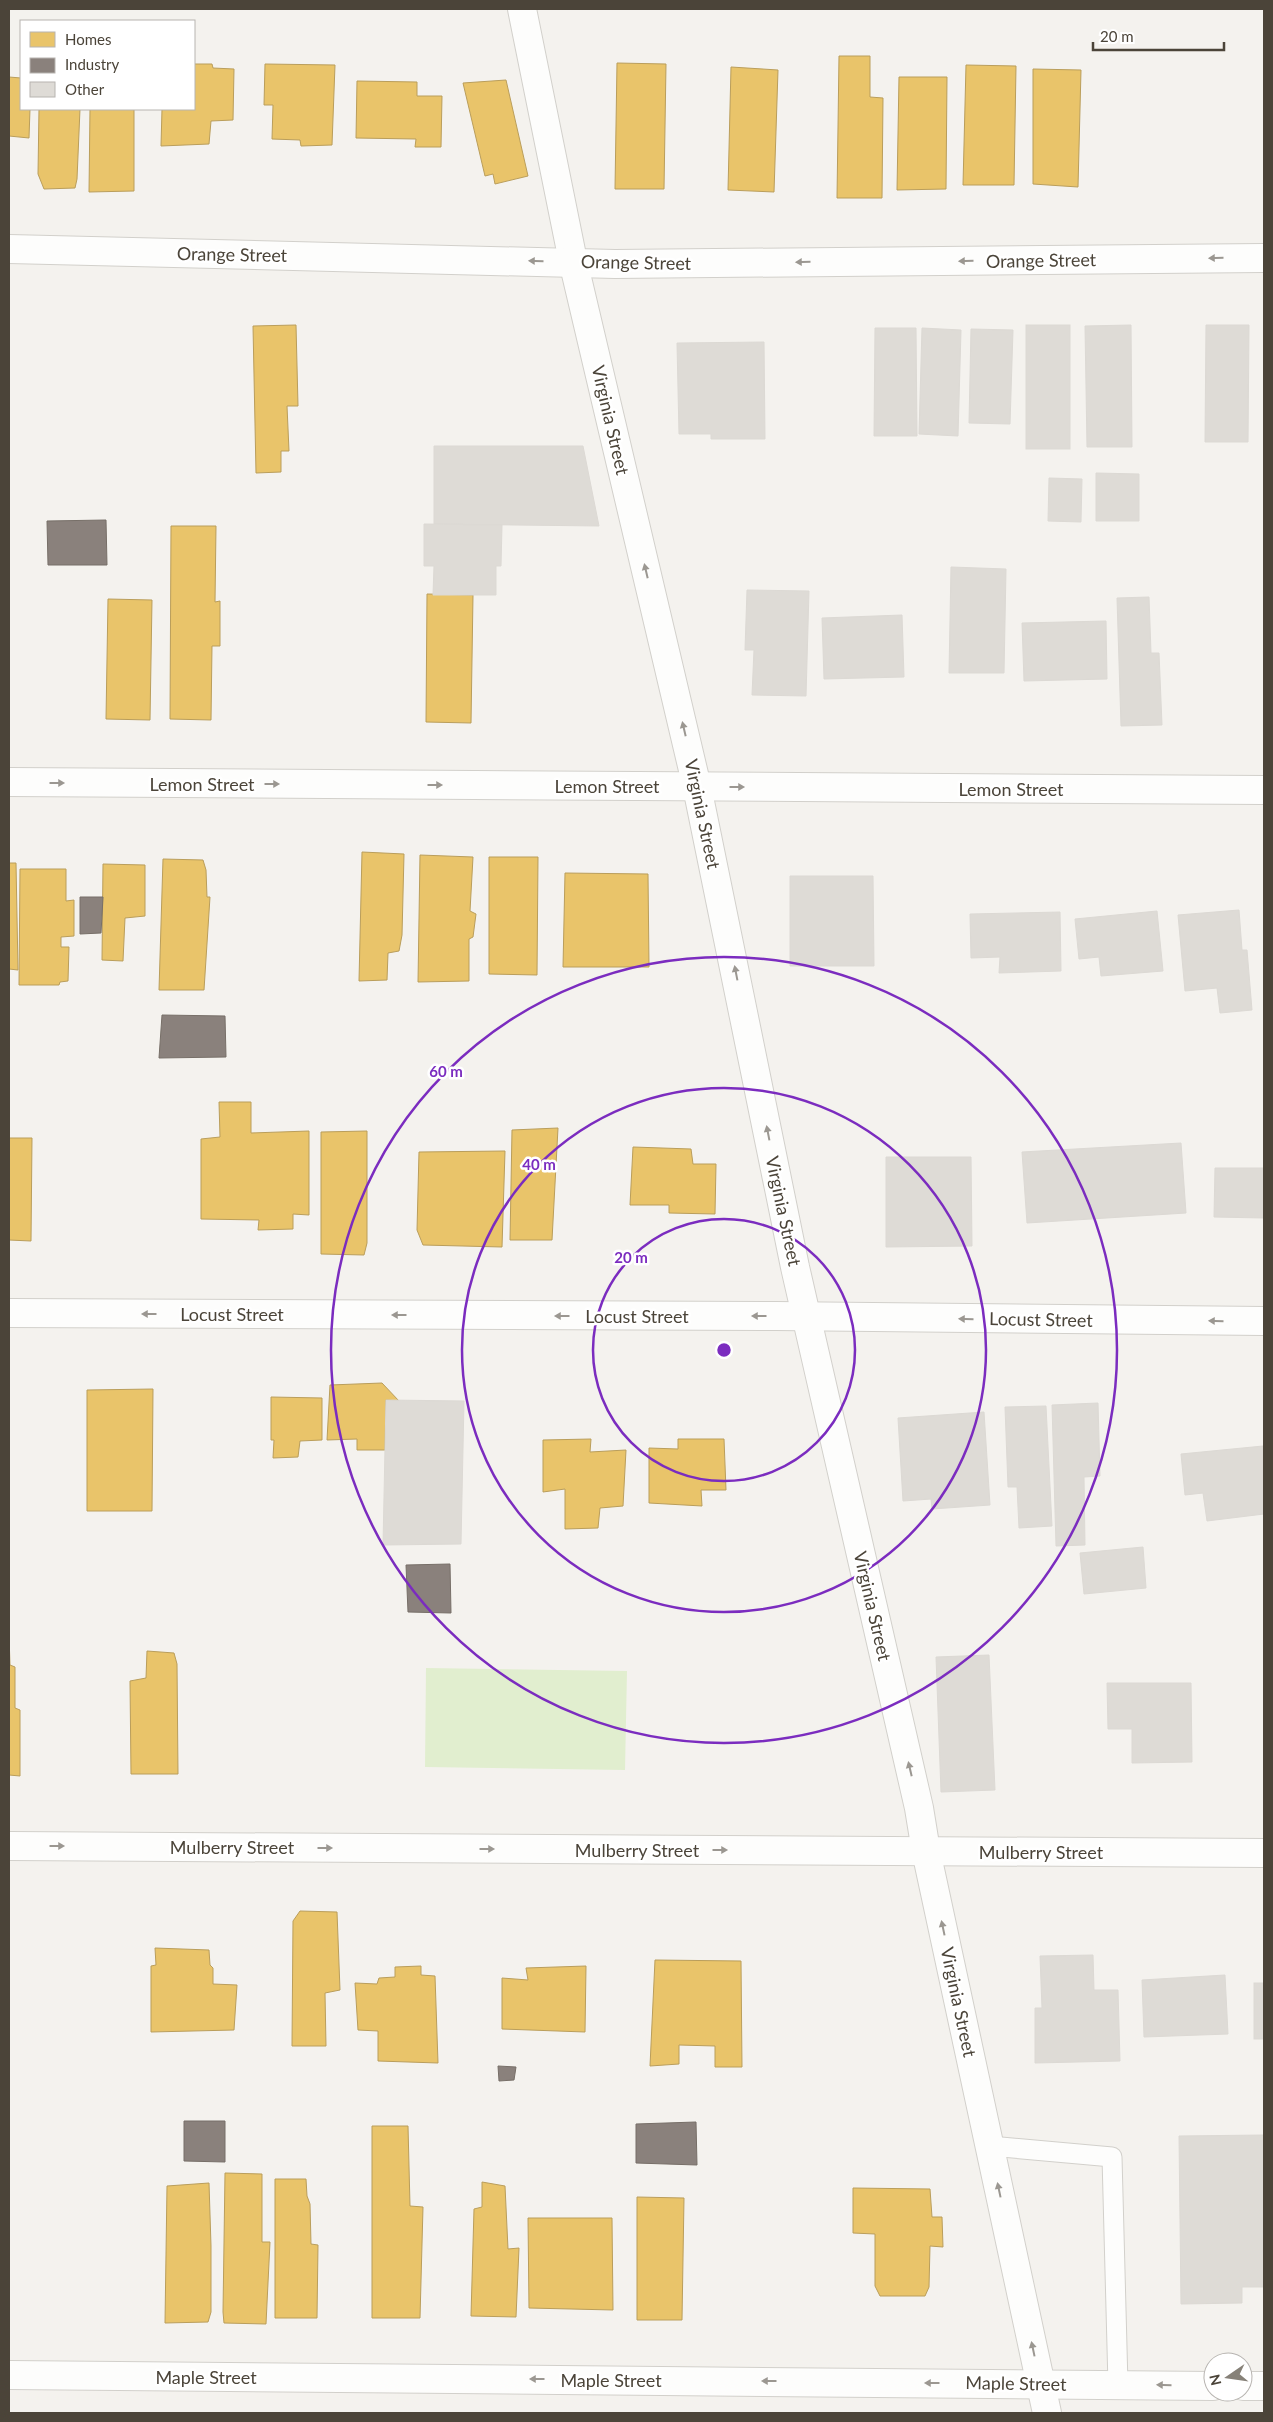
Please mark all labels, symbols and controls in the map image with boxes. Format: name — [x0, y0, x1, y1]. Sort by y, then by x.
legend — [20, 20, 195, 110]
scale bar — [1093, 20, 1224, 52]
text: 20 m — [1100, 27, 1134, 45]
text: Homes — [65, 30, 111, 48]
text: Industry — [65, 55, 120, 73]
text: Other — [65, 80, 105, 98]
street label: Orange Street — [177, 242, 288, 266]
street label: Orange Street — [986, 248, 1097, 272]
street label: Orange Street — [581, 250, 692, 274]
one-way arrow — [1207, 254, 1223, 262]
one-way arrow — [527, 257, 543, 265]
one-way arrow — [957, 257, 973, 265]
one-way arrow — [795, 258, 811, 266]
street label: Virginia Street — [588, 363, 634, 477]
one-way arrow — [642, 563, 650, 578]
one-way arrow — [680, 721, 688, 736]
street label: Virginia Street — [681, 757, 725, 872]
street label: Lemon Street — [149, 773, 255, 795]
street label: Lemon Street — [554, 775, 660, 797]
street label: Lemon Street — [958, 778, 1064, 800]
one-way arrow — [50, 779, 66, 787]
one-way arrow — [265, 780, 281, 788]
one-way arrow — [427, 781, 443, 789]
one-way arrow — [730, 783, 746, 791]
one-way arrow — [731, 965, 739, 981]
text: 60 m — [429, 1062, 463, 1080]
one-way arrow — [763, 1124, 771, 1140]
street label: Virginia Street — [762, 1154, 806, 1269]
text: 40 m — [522, 1155, 556, 1173]
text: 20 m — [614, 1248, 648, 1266]
street label: Locust Street — [180, 1303, 284, 1325]
street label: Locust Street — [585, 1305, 689, 1327]
street label: Locust Street — [989, 1307, 1094, 1331]
one-way arrow — [141, 1310, 157, 1318]
one-way arrow — [391, 1311, 407, 1319]
one-way arrow — [553, 1312, 569, 1320]
one-way arrow — [751, 1312, 767, 1320]
one-way arrow — [957, 1315, 973, 1323]
one-way arrow — [1207, 1317, 1223, 1325]
centre of rings — [715, 1341, 733, 1359]
street label: Virginia Street — [850, 1549, 896, 1663]
one-way arrow — [906, 1762, 914, 1777]
street label: Mulberry Street — [170, 1836, 295, 1858]
street label: Mulberry Street — [575, 1839, 700, 1861]
street label: Mulberry Street — [979, 1841, 1104, 1863]
one-way arrow — [50, 1842, 66, 1850]
one-way arrow — [317, 1844, 333, 1852]
one-way arrow — [480, 1845, 496, 1853]
one-way arrow — [712, 1846, 728, 1854]
one-way arrow — [939, 1921, 947, 1936]
street label: Virginia Street — [937, 1945, 981, 2060]
one-way arrow — [995, 2181, 1003, 2197]
one-way arrow — [1029, 2341, 1037, 2356]
north arrow — [1203, 2352, 1253, 2402]
street label: Maple Street — [155, 2366, 257, 2388]
street label: Maple Street — [560, 2369, 662, 2391]
street label: Maple Street — [965, 2371, 1067, 2395]
text: N — [1205, 2373, 1224, 2387]
one-way arrow — [529, 2375, 545, 2383]
one-way arrow — [761, 2377, 777, 2385]
one-way arrow — [924, 2379, 940, 2387]
one-way arrow — [1156, 2381, 1172, 2389]

